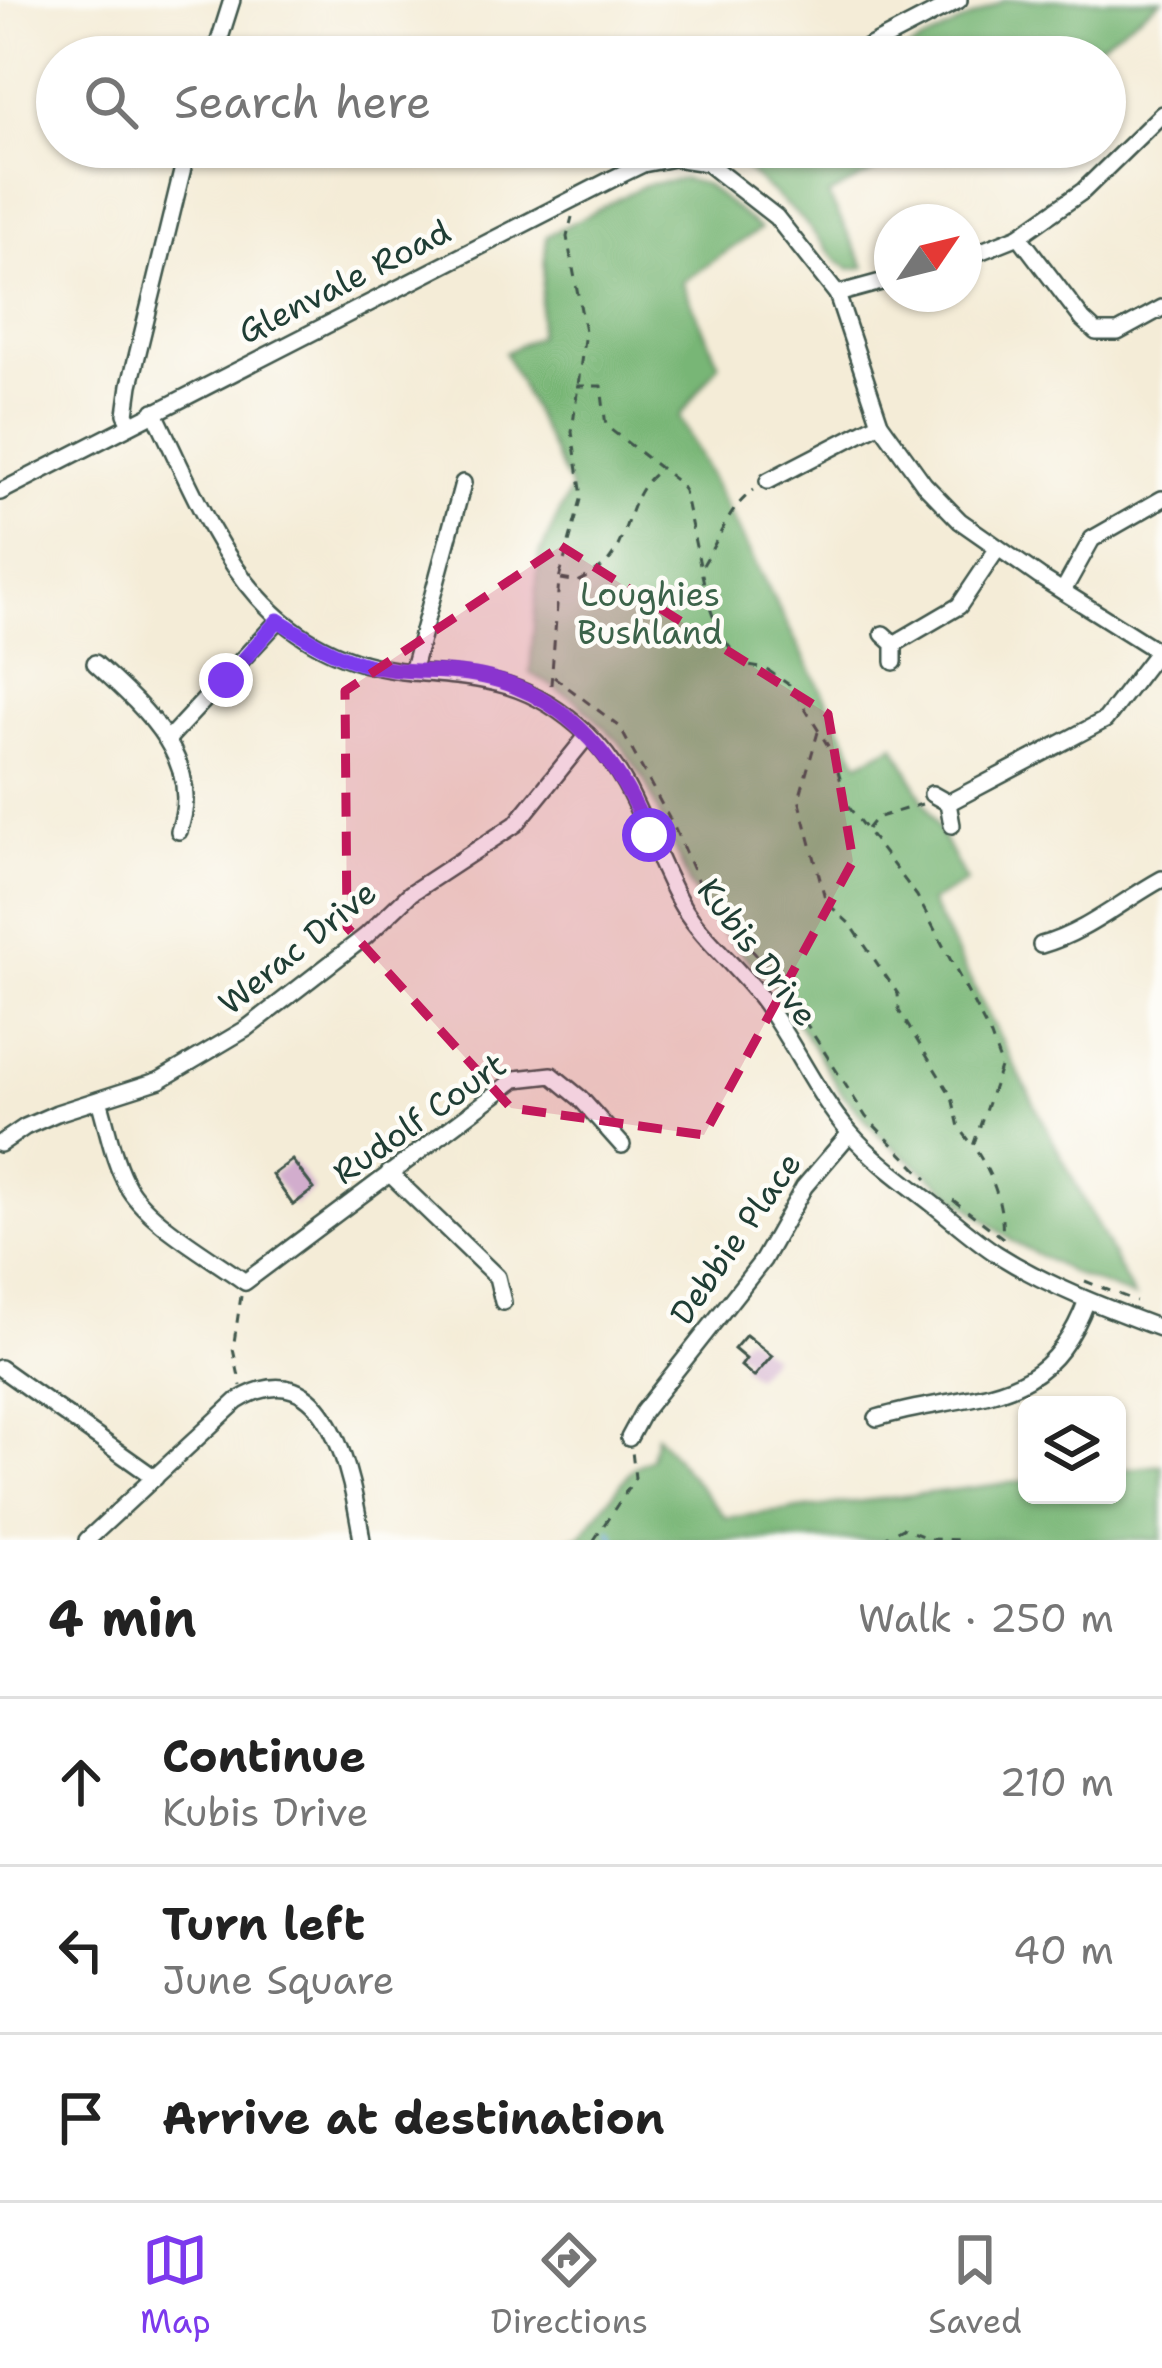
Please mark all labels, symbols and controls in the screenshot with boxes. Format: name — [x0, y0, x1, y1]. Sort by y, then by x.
search box — [36, 36, 1126, 168]
icon: search — [78, 69, 144, 135]
text: Search here — [174, 72, 431, 132]
north arrow — [874, 204, 982, 312]
street label: Glenvale Road — [230, 209, 458, 354]
park label: Loughies Bushland — [577, 572, 723, 655]
route end — [199, 653, 253, 707]
route start — [622, 808, 676, 862]
street label: Kubis Drive — [687, 869, 828, 1036]
street label: Werac Drive — [209, 870, 386, 1025]
street label: Rudolf Court — [324, 1042, 515, 1195]
street label: Debbie Place — [659, 1143, 812, 1334]
map controls — [1018, 1396, 1126, 1504]
button: layers — [1018, 1396, 1126, 1504]
text: 4 min — [48, 1584, 197, 1652]
text: Walk · 250 m — [858, 1592, 1114, 1644]
text: Continue — [162, 1726, 366, 1786]
icon: ahead — [48, 1749, 114, 1815]
text: 210 m — [999, 1756, 1114, 1808]
text: Kubis Drive — [162, 1786, 369, 1838]
text: Turn left — [162, 1894, 365, 1954]
icon: left — [48, 1917, 114, 1983]
text: 40 m — [1013, 1924, 1114, 1976]
text: June Square — [162, 1954, 395, 2006]
icon: arrive — [48, 2085, 114, 2151]
text: Arrive at destination — [162, 2088, 665, 2148]
tab: Map — [140, 2227, 211, 2344]
tab: Directions — [491, 2227, 648, 2344]
tab: Saved — [928, 2227, 1022, 2344]

